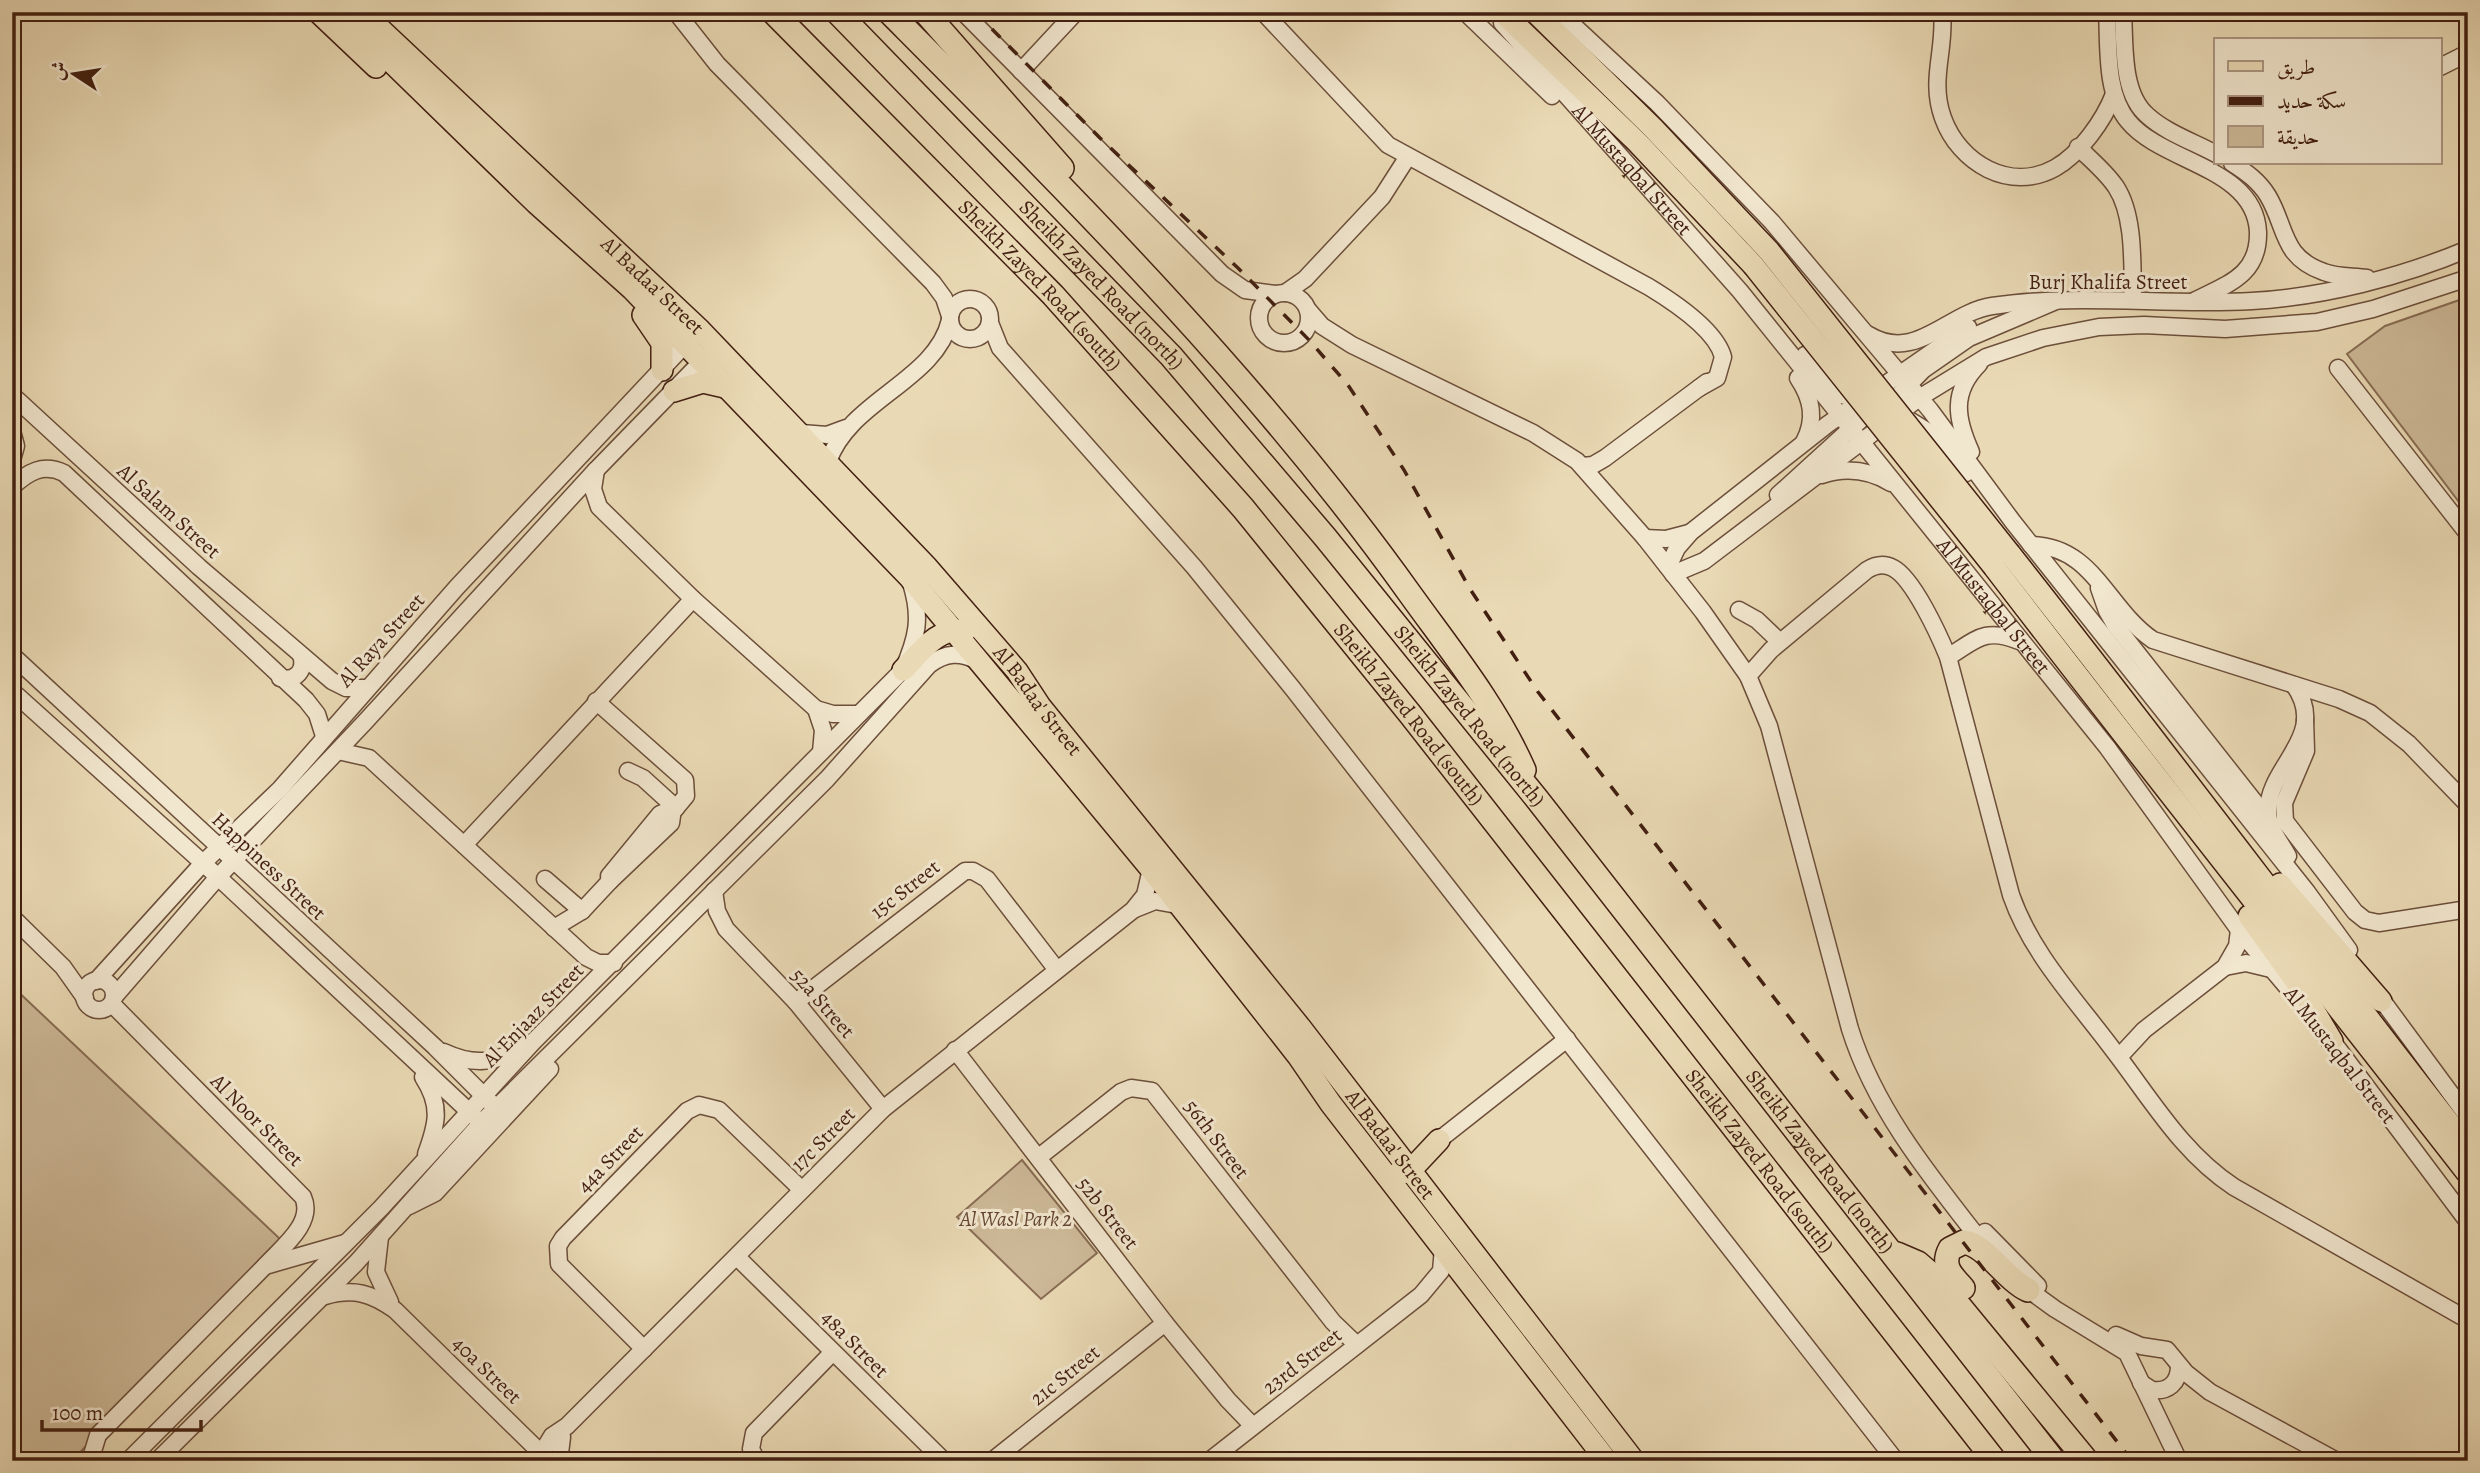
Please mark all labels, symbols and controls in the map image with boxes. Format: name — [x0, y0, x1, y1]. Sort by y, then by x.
north arrow — [38, 38, 108, 108]
legend — [2214, 38, 2442, 164]
text: طريق — [2277, 53, 2315, 81]
text: ش — [44, 59, 73, 83]
text: سكة حديد — [2277, 87, 2346, 115]
street label: Al Mustaqbal Street — [1565, 97, 1698, 241]
text: حديقة — [2277, 123, 2320, 151]
street label: Sheikh Zayed Road (south) — [952, 193, 1128, 377]
street label: Sheikh Zayed Road (north) — [1013, 194, 1191, 375]
street label: Al Badaa' Street — [594, 229, 710, 341]
street label: Burj Khalifa Street — [2029, 268, 2188, 296]
street label: Al Salam Street — [111, 456, 227, 565]
street label: Al Mustaqbal Street — [1930, 531, 2057, 680]
street label: Al Raya Street — [331, 587, 431, 694]
street label: Sheikh Zayed Road (south) — [1327, 617, 1490, 811]
street label: Sheikh Zayed Road (north) — [1388, 619, 1552, 812]
street label: Al Badaa' Street — [986, 639, 1089, 762]
street label: Happiness Street — [206, 806, 332, 926]
street label: 15c Street — [864, 853, 946, 925]
street label: Al Enjaaz Street — [475, 957, 590, 1074]
street label: 52a Street — [785, 962, 861, 1044]
street label: Al Mustaqbal Street — [2277, 980, 2403, 1130]
street label: Sheikh Zayed Road (south) — [1679, 1063, 1841, 1258]
street label: Sheikh Zayed Road (north) — [1739, 1064, 1901, 1259]
street label: Al Noor Street — [204, 1067, 310, 1173]
street label: Al Badaa' Street — [1339, 1083, 1442, 1205]
street label: 56th Street — [1178, 1094, 1256, 1184]
street label: 17c Street — [785, 1101, 861, 1177]
street label: 44a Street — [571, 1119, 650, 1199]
street label: 52b Street — [1071, 1171, 1145, 1255]
park label: Al Wasl Park 2 — [959, 1205, 1072, 1233]
street label: 48a Street — [815, 1304, 895, 1384]
street label: 23rd Street — [1256, 1321, 1348, 1401]
street label: 40a Street — [446, 1330, 528, 1410]
street label: 21c Street — [1024, 1338, 1106, 1412]
scale bar — [42, 1389, 201, 1433]
text: 100 m — [52, 1399, 103, 1427]

